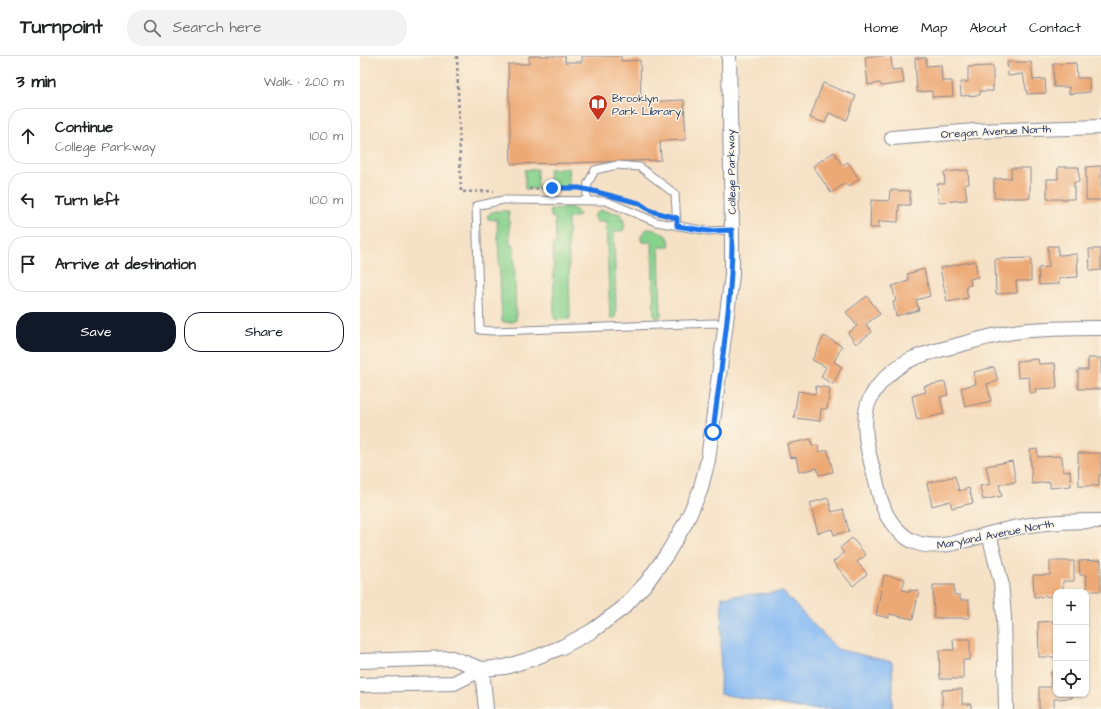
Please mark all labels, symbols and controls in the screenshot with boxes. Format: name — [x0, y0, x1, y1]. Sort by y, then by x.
search box — [127, 10, 407, 46]
text: Turnpoint — [20, 14, 103, 41]
icon: search — [141, 17, 163, 39]
text: Search here — [173, 17, 261, 38]
text: Home — [864, 18, 899, 38]
text: Map — [921, 18, 947, 38]
text: About — [969, 18, 1007, 38]
text: Contact — [1029, 18, 1081, 38]
text: 3 min — [16, 70, 56, 94]
text: Walk · 200 m — [264, 73, 344, 91]
place label: Brooklyn Park Library — [612, 91, 681, 120]
library icon: Brooklyn Park Library — [587, 93, 609, 121]
text: Continue — [55, 117, 113, 138]
street label: Oregon Avenue North — [941, 121, 1052, 143]
icon: ahead — [17, 125, 39, 147]
text: 100 m — [310, 127, 343, 145]
street label: College Parkway — [723, 129, 741, 215]
text: College Parkway — [55, 138, 156, 156]
route end — [543, 179, 561, 197]
icon: left — [17, 189, 39, 211]
text: Turn left — [55, 190, 119, 211]
text: 100 m — [310, 191, 343, 209]
icon: arrive — [17, 253, 39, 275]
text: Arrive at destination — [55, 254, 196, 275]
button: Save — [16, 312, 176, 352]
button: Share — [184, 312, 344, 352]
route start — [704, 423, 722, 441]
street label: Maryland Avenue North — [935, 516, 1056, 554]
map controls — [1053, 589, 1089, 697]
button: + — [1053, 589, 1089, 625]
button: − — [1053, 625, 1089, 661]
button: locate — [1053, 661, 1089, 697]

